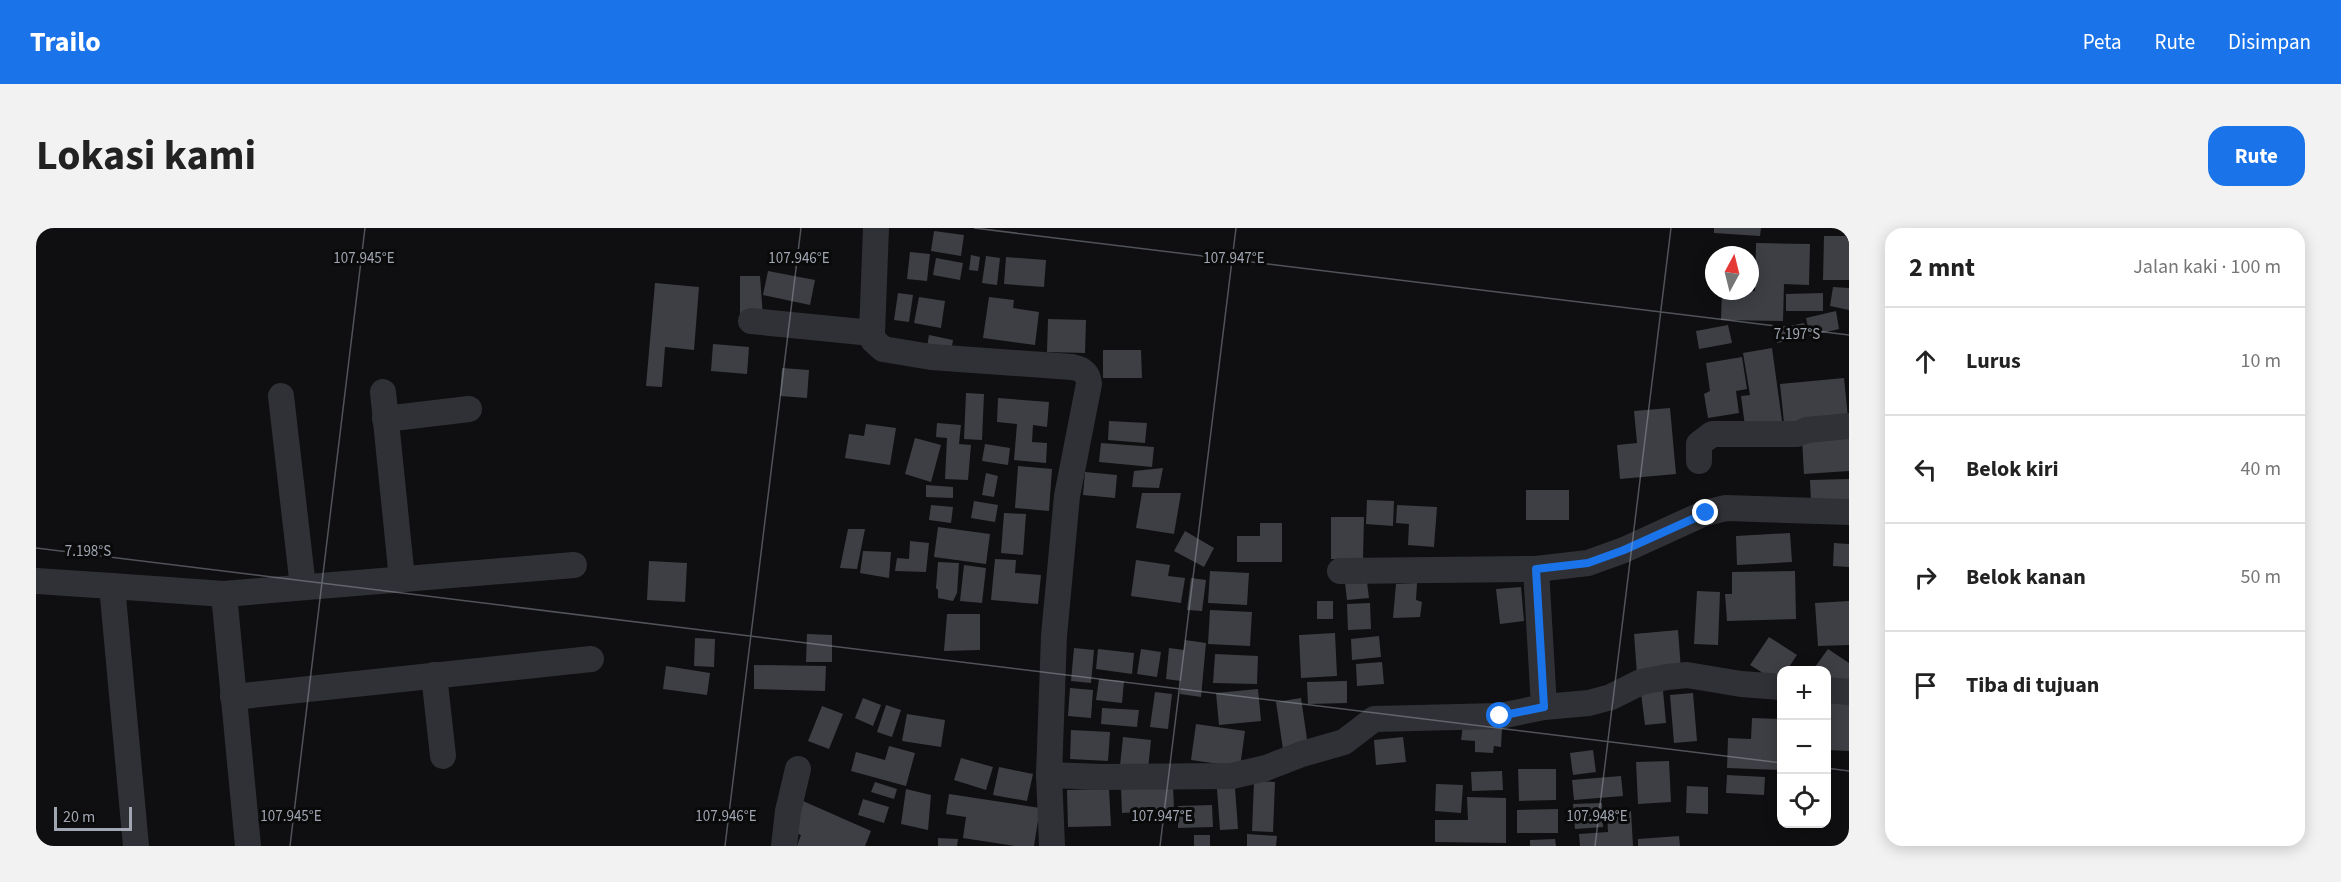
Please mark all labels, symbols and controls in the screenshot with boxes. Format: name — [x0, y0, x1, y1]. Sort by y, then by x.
text: Trailo — [30, 22, 101, 62]
text: Peta — [2083, 27, 2121, 57]
text: Rute — [2154, 27, 2195, 57]
text: Disimpan — [2228, 27, 2311, 57]
text: Lokasi kami — [36, 126, 256, 186]
button: Rute — [2208, 126, 2305, 186]
north arrow — [1705, 246, 1759, 300]
text: 107.945°E — [333, 248, 395, 269]
text: 107.946°E — [768, 248, 830, 269]
text: 107.947°E — [1203, 248, 1265, 269]
text: 2 mnt — [1909, 249, 1975, 286]
text: Jalan kaki · 100 m — [2133, 253, 2281, 281]
text: 7.197°S — [1774, 324, 1820, 345]
icon: ahead — [1909, 345, 1942, 378]
text: Lurus — [1966, 345, 2021, 377]
text: 10 m — [2241, 347, 2281, 375]
icon: left — [1909, 453, 1942, 486]
text: Belok kiri — [1966, 453, 2059, 485]
text: 40 m — [2241, 455, 2281, 483]
route end — [1692, 499, 1718, 525]
text: 7.198°S — [65, 541, 111, 562]
icon: right — [1909, 561, 1942, 594]
text: Belok kanan — [1966, 561, 2086, 593]
text: 50 m — [2241, 563, 2281, 591]
map controls — [1777, 666, 1831, 828]
button: + — [1777, 666, 1831, 720]
icon: arrive — [1909, 669, 1942, 702]
text: Tiba di tujuan — [1966, 669, 2099, 701]
route start — [1486, 702, 1512, 728]
button: − — [1777, 720, 1831, 774]
button: locate — [1777, 774, 1831, 828]
scale bar — [54, 804, 132, 832]
text: 20 m — [63, 806, 95, 828]
text: 107.945°E — [260, 806, 322, 827]
text: 107.946°E — [695, 806, 757, 827]
text: 107.947°E — [1131, 806, 1193, 827]
text: 107.948°E — [1566, 806, 1628, 827]

